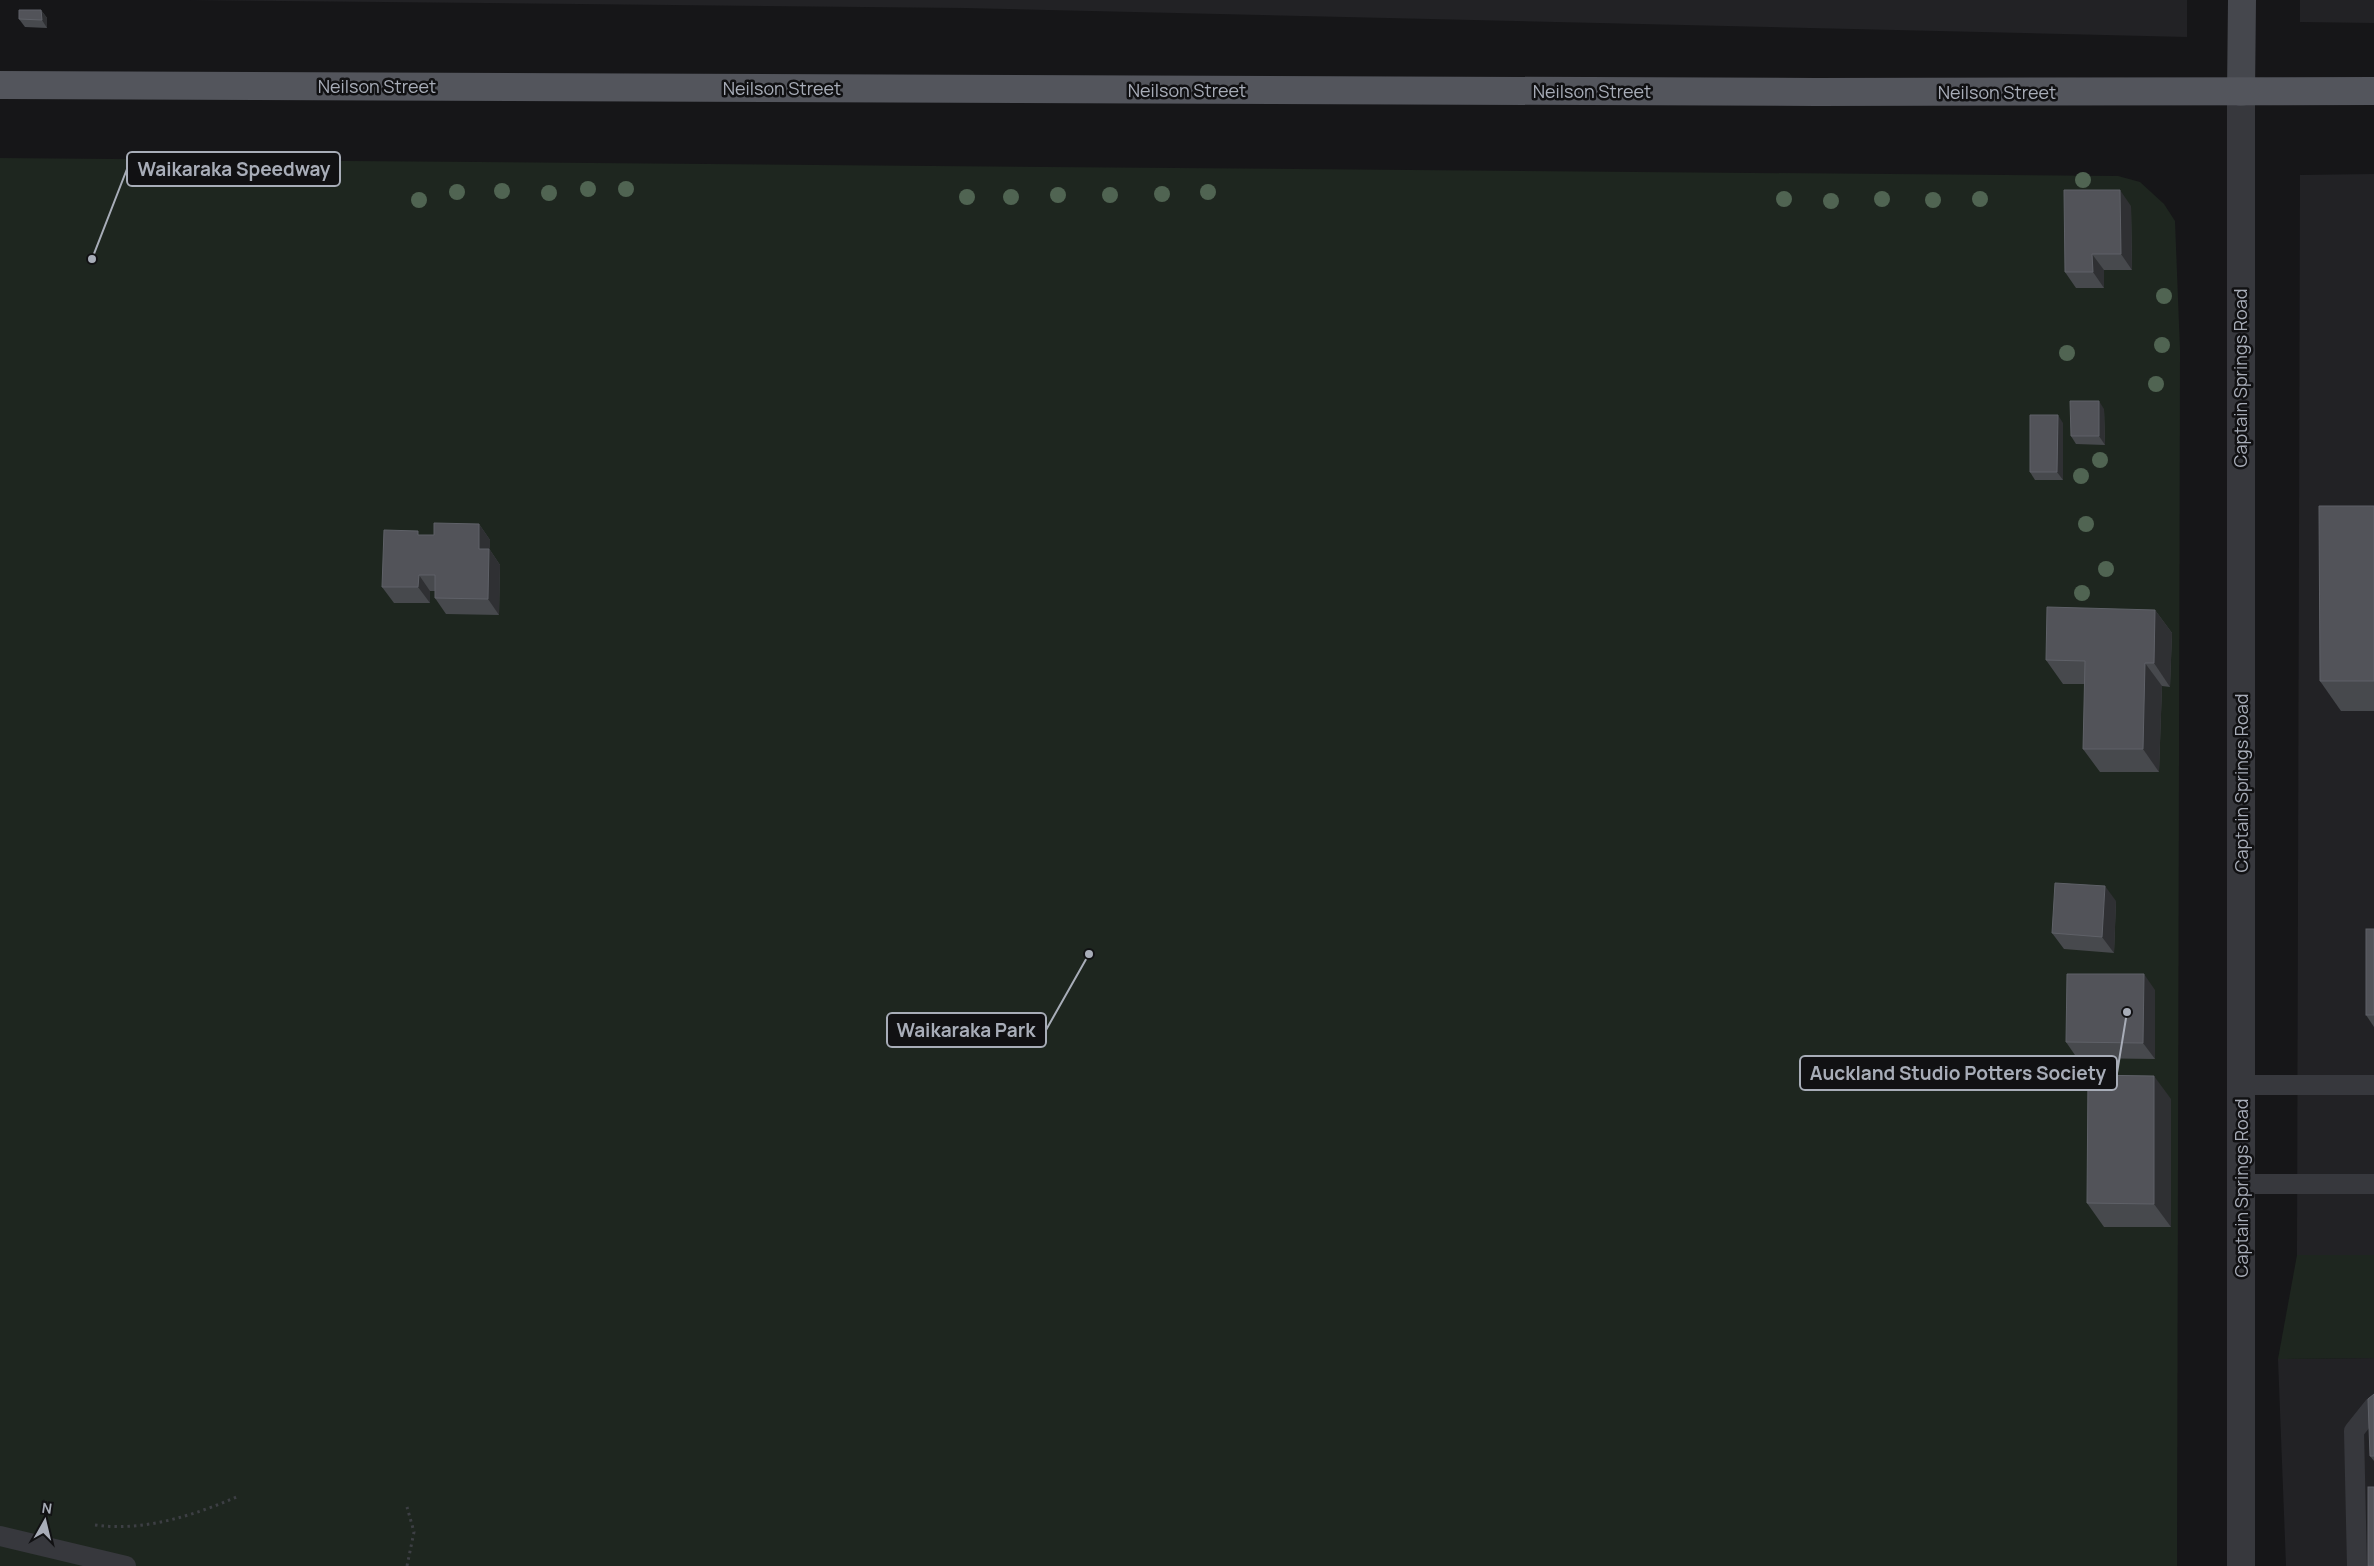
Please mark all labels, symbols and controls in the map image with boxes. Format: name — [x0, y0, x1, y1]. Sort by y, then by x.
street label: Neilson Street — [318, 74, 436, 98]
street label: Neilson Street — [723, 76, 841, 100]
street label: Neilson Street — [1128, 78, 1246, 102]
street label: Neilson Street — [1533, 79, 1651, 103]
street label: Neilson Street — [1938, 80, 2056, 104]
callout: Waikaraka Speedway — [127, 152, 340, 186]
text: Waikaraka Speedway — [138, 156, 331, 182]
street label: Captain Springs Road — [2228, 289, 2252, 467]
street label: Captain Springs Road — [2229, 694, 2253, 872]
callout: Waikaraka Park — [887, 1013, 1046, 1047]
text: Waikaraka Park — [897, 1017, 1036, 1043]
callout: Auckland Studio Potters Society — [1800, 1056, 2117, 1090]
text: Auckland Studio Potters Society — [1810, 1060, 2107, 1086]
street label: Captain Springs Road — [2229, 1099, 2253, 1277]
north arrow — [20, 1496, 70, 1546]
text: N — [41, 1498, 53, 1518]

